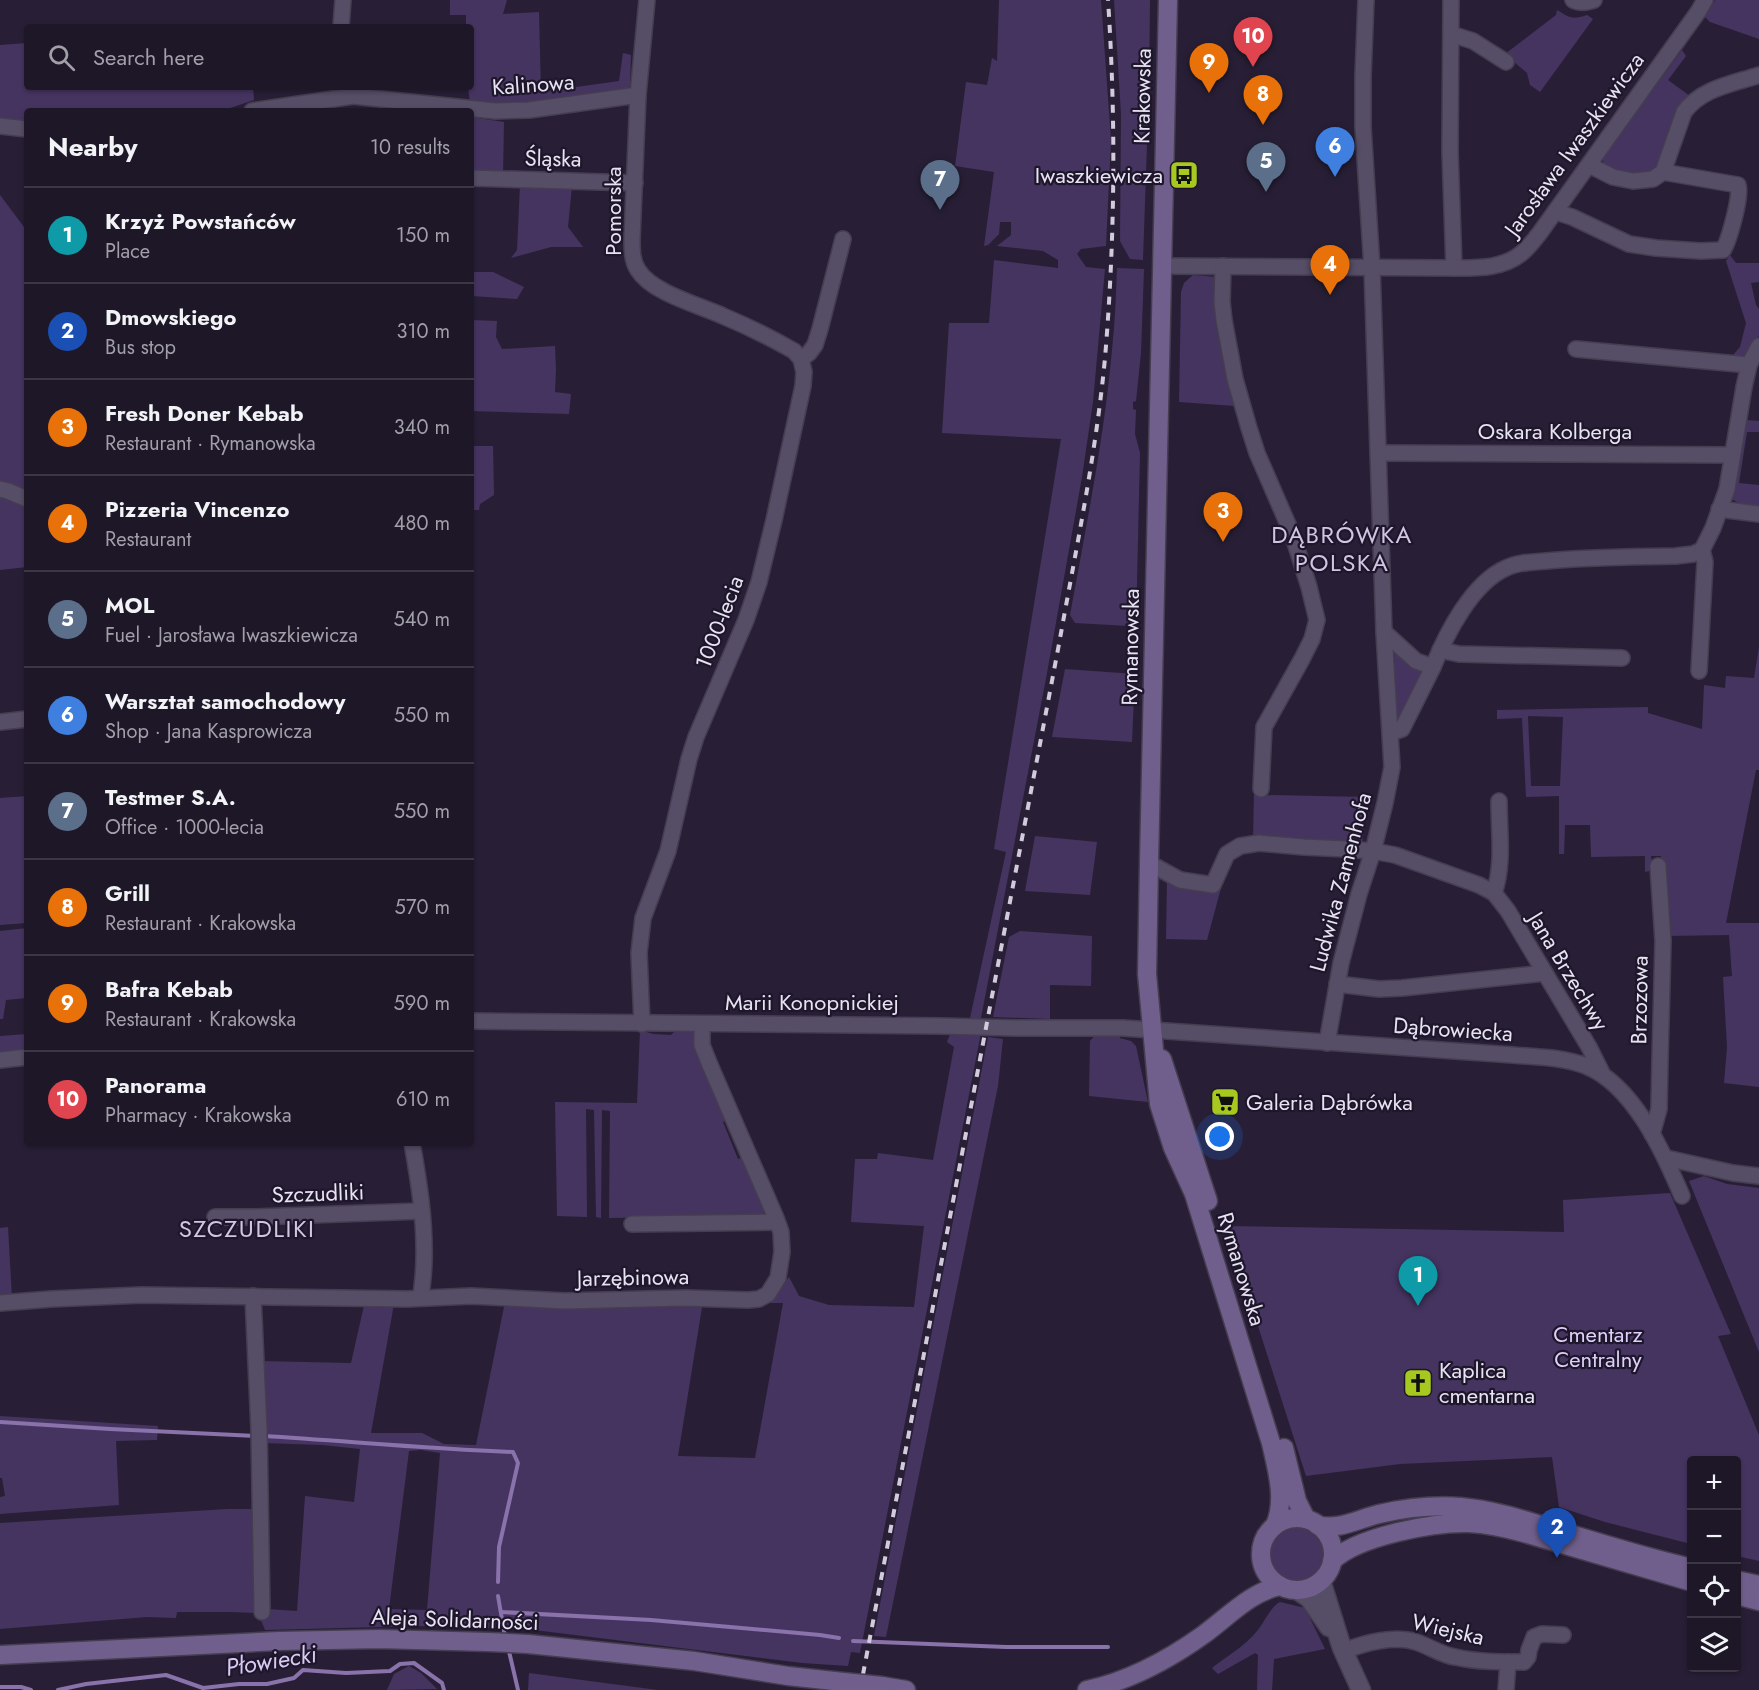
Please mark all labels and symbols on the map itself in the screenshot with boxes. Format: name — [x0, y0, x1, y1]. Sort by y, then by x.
pin: 10 — [1234, 17, 1272, 67]
pin: 9 — [1190, 44, 1228, 93]
street label: Jarosława Iwaszkiewicza — [1495, 46, 1652, 245]
street label: Krakowska — [1125, 48, 1159, 144]
street label: Kalinowa — [491, 65, 575, 103]
pin: 8 — [1244, 76, 1282, 125]
pin: 6 — [1316, 128, 1354, 177]
street label: Śląska — [524, 142, 582, 174]
pin: 5 — [1246, 142, 1286, 192]
place label: Iwaszkiewicza — [1035, 159, 1163, 191]
bus stop icon: Iwaszkiewicza — [1168, 159, 1200, 191]
pin: 7 — [920, 160, 960, 210]
street label: Pomorska — [597, 166, 629, 256]
pin: 4 — [1310, 246, 1350, 295]
street label: Oskara Kolberga — [1478, 415, 1632, 447]
pin: 3 — [1204, 492, 1242, 542]
district label: DĄBRÓWKA POLSKA — [1271, 517, 1413, 580]
street label: 1000-lecia — [687, 571, 751, 673]
street label: Rymanowska — [1113, 588, 1147, 706]
street label: Ludwika Zamenhofa — [1301, 789, 1379, 975]
street label: Jana Brzechwy — [1519, 903, 1617, 1037]
street label: Brzozowa — [1622, 955, 1656, 1045]
street label: Marii Konopnickiej — [725, 986, 899, 1018]
street label: Dąbrowiecka — [1392, 1009, 1514, 1049]
supermarket icon: Galeria Dąbrówka — [1209, 1086, 1241, 1118]
place label: Galeria Dąbrówka — [1246, 1086, 1413, 1118]
your location — [1205, 1122, 1234, 1151]
street label: Szczudliki — [271, 1175, 365, 1211]
street label: Rymanowska — [1210, 1208, 1274, 1330]
district label: SZCZUDLIKI — [179, 1211, 315, 1246]
pin: 1 — [1398, 1256, 1438, 1306]
street label: Jarzębinowa — [574, 1260, 689, 1294]
park label: Cmentarz Centralny — [1553, 1318, 1643, 1375]
place label: Kaplica cmentarna — [1439, 1354, 1535, 1411]
church icon: Kaplica cmentarna — [1402, 1367, 1434, 1399]
pin: 2 — [1538, 1508, 1576, 1558]
street label: Aleja Solidarności — [371, 1600, 539, 1638]
street label: Wiejska — [1409, 1605, 1487, 1653]
water label: Płowiecki — [223, 1636, 320, 1685]

